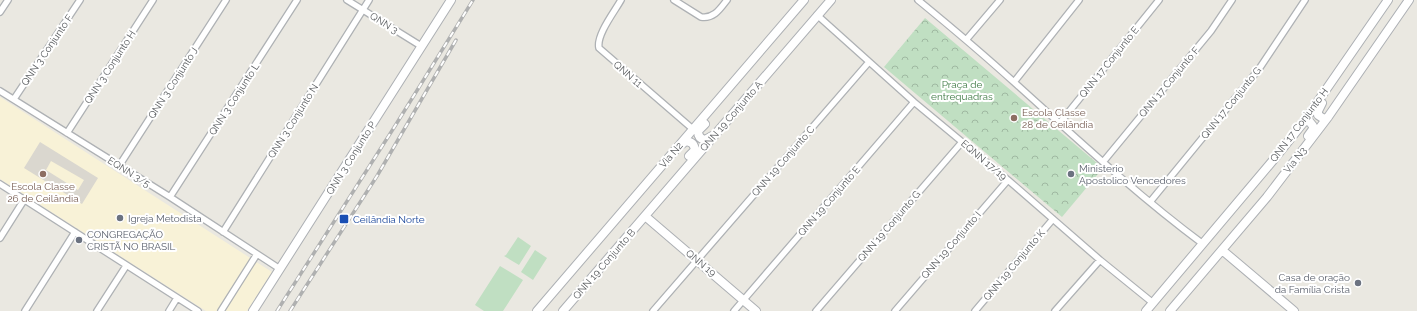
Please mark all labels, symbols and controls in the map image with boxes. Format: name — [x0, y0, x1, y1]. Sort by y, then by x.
street label: QNN 3 — [368, 10, 400, 36]
street label: QNN 3 Conjunto F — [19, 12, 75, 88]
street label: QNN 17 Conjunto E — [1077, 24, 1141, 100]
street label: QNN 3 Conjunto H — [82, 28, 138, 106]
street label: QNN 3 Conjunto J — [146, 45, 200, 121]
street label: QNN 17 Conjunto F — [1137, 45, 1202, 119]
street label: QNN 11 — [612, 59, 645, 90]
street label: QNN 3 Conjunto L — [207, 61, 261, 137]
street label: QNN 17 Conjunto G — [1199, 65, 1263, 141]
street label: QNN 19 Conjunto A — [698, 79, 764, 153]
park label: Praça de entrequadras — [931, 79, 993, 102]
street label: QNN 3 Conjunto N — [266, 82, 320, 160]
street label: QNN 17 Conjunto H — [1268, 86, 1330, 164]
place label: Escola Classe 28 de Ceilândia — [1022, 107, 1093, 130]
marker: Escola Classe 28 de Ceilândia — [1009, 113, 1019, 123]
street label: QNN 3 Conjunto P — [324, 119, 378, 197]
street label: QNN 19 Conjunto C — [750, 124, 817, 198]
street label: EQNN 17/19 — [959, 138, 1009, 182]
street label: Via N2 — [657, 140, 685, 170]
street label: Via N3 — [1281, 145, 1309, 175]
street label: EQNN 3/5 — [106, 155, 153, 190]
place label: Ministerio Apostolico Vencedores — [1079, 163, 1186, 186]
street label: QNN 19 Conjunto E — [796, 164, 862, 238]
marker: Escola Classe 26 de Ceilândia — [38, 169, 48, 179]
marker: Ministerio Apostolico Vencedores — [1066, 169, 1076, 179]
place label: Escola Classe 26 de Ceilândia — [7, 181, 79, 204]
street label: QNN 19 Conjunto G — [855, 189, 923, 263]
street label: QNN 19 Conjunto I — [919, 209, 983, 281]
marker: Igreja Metodista — [115, 213, 125, 223]
place label: Igreja Metodista — [128, 213, 202, 224]
marker: Ceilândia Norte — [338, 213, 350, 225]
place label: Ceilândia Norte — [353, 214, 425, 225]
street label: QNN 19 Conjunto B — [571, 226, 638, 301]
street label: QNN 19 Conjunto K — [981, 227, 1047, 303]
place label: CONGREGAÇÃO CRISTÃ NO BRASIL — [87, 229, 175, 252]
marker: CONGREGAÇÃO CRISTÃ NO BRASIL — [74, 235, 84, 245]
street label: QNN 19 — [684, 247, 718, 279]
place label: Casa de oração da Família Crista — [1275, 272, 1350, 295]
marker: Casa de oração da Família Crista — [1353, 278, 1363, 288]

